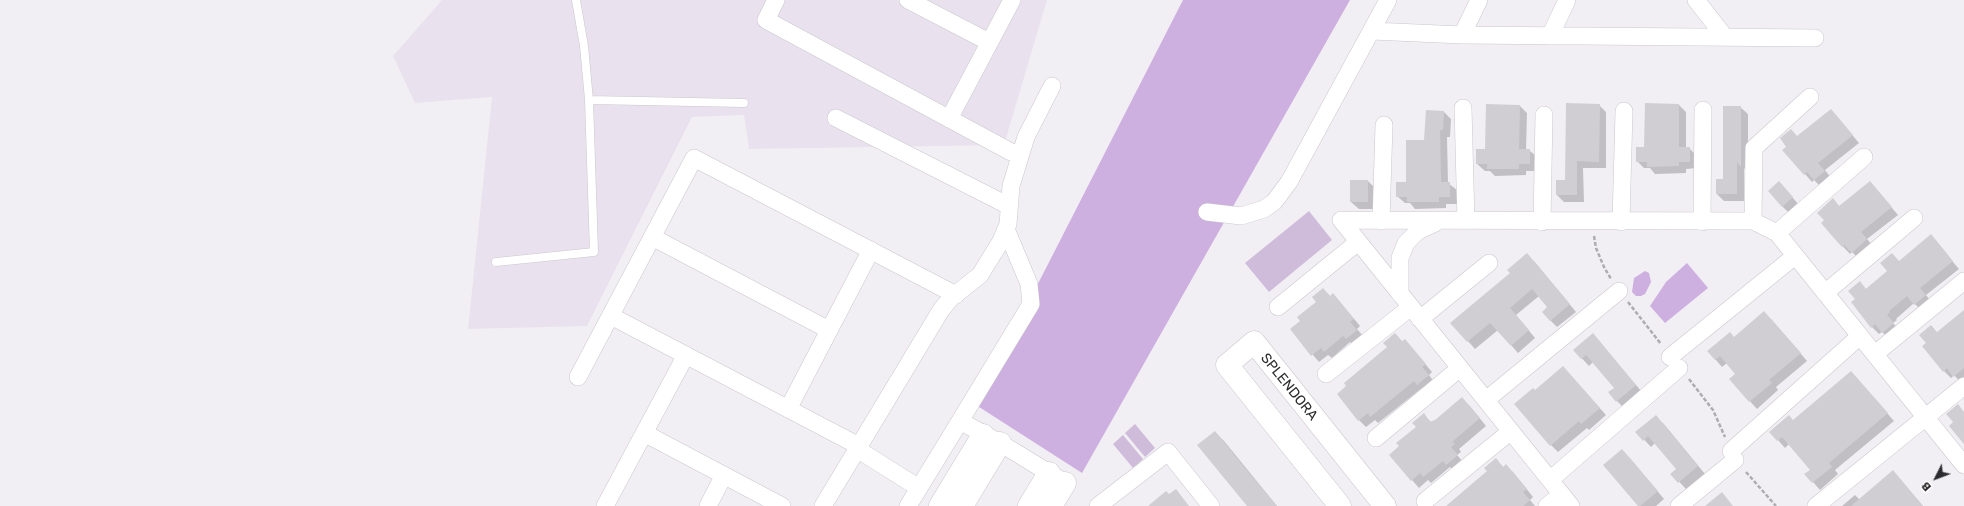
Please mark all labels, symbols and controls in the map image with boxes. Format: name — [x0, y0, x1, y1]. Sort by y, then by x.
street label: SPLENDORA — [1257, 350, 1321, 424]
north arrow — [1916, 458, 1956, 498]
text: B — [1919, 479, 1934, 494]

